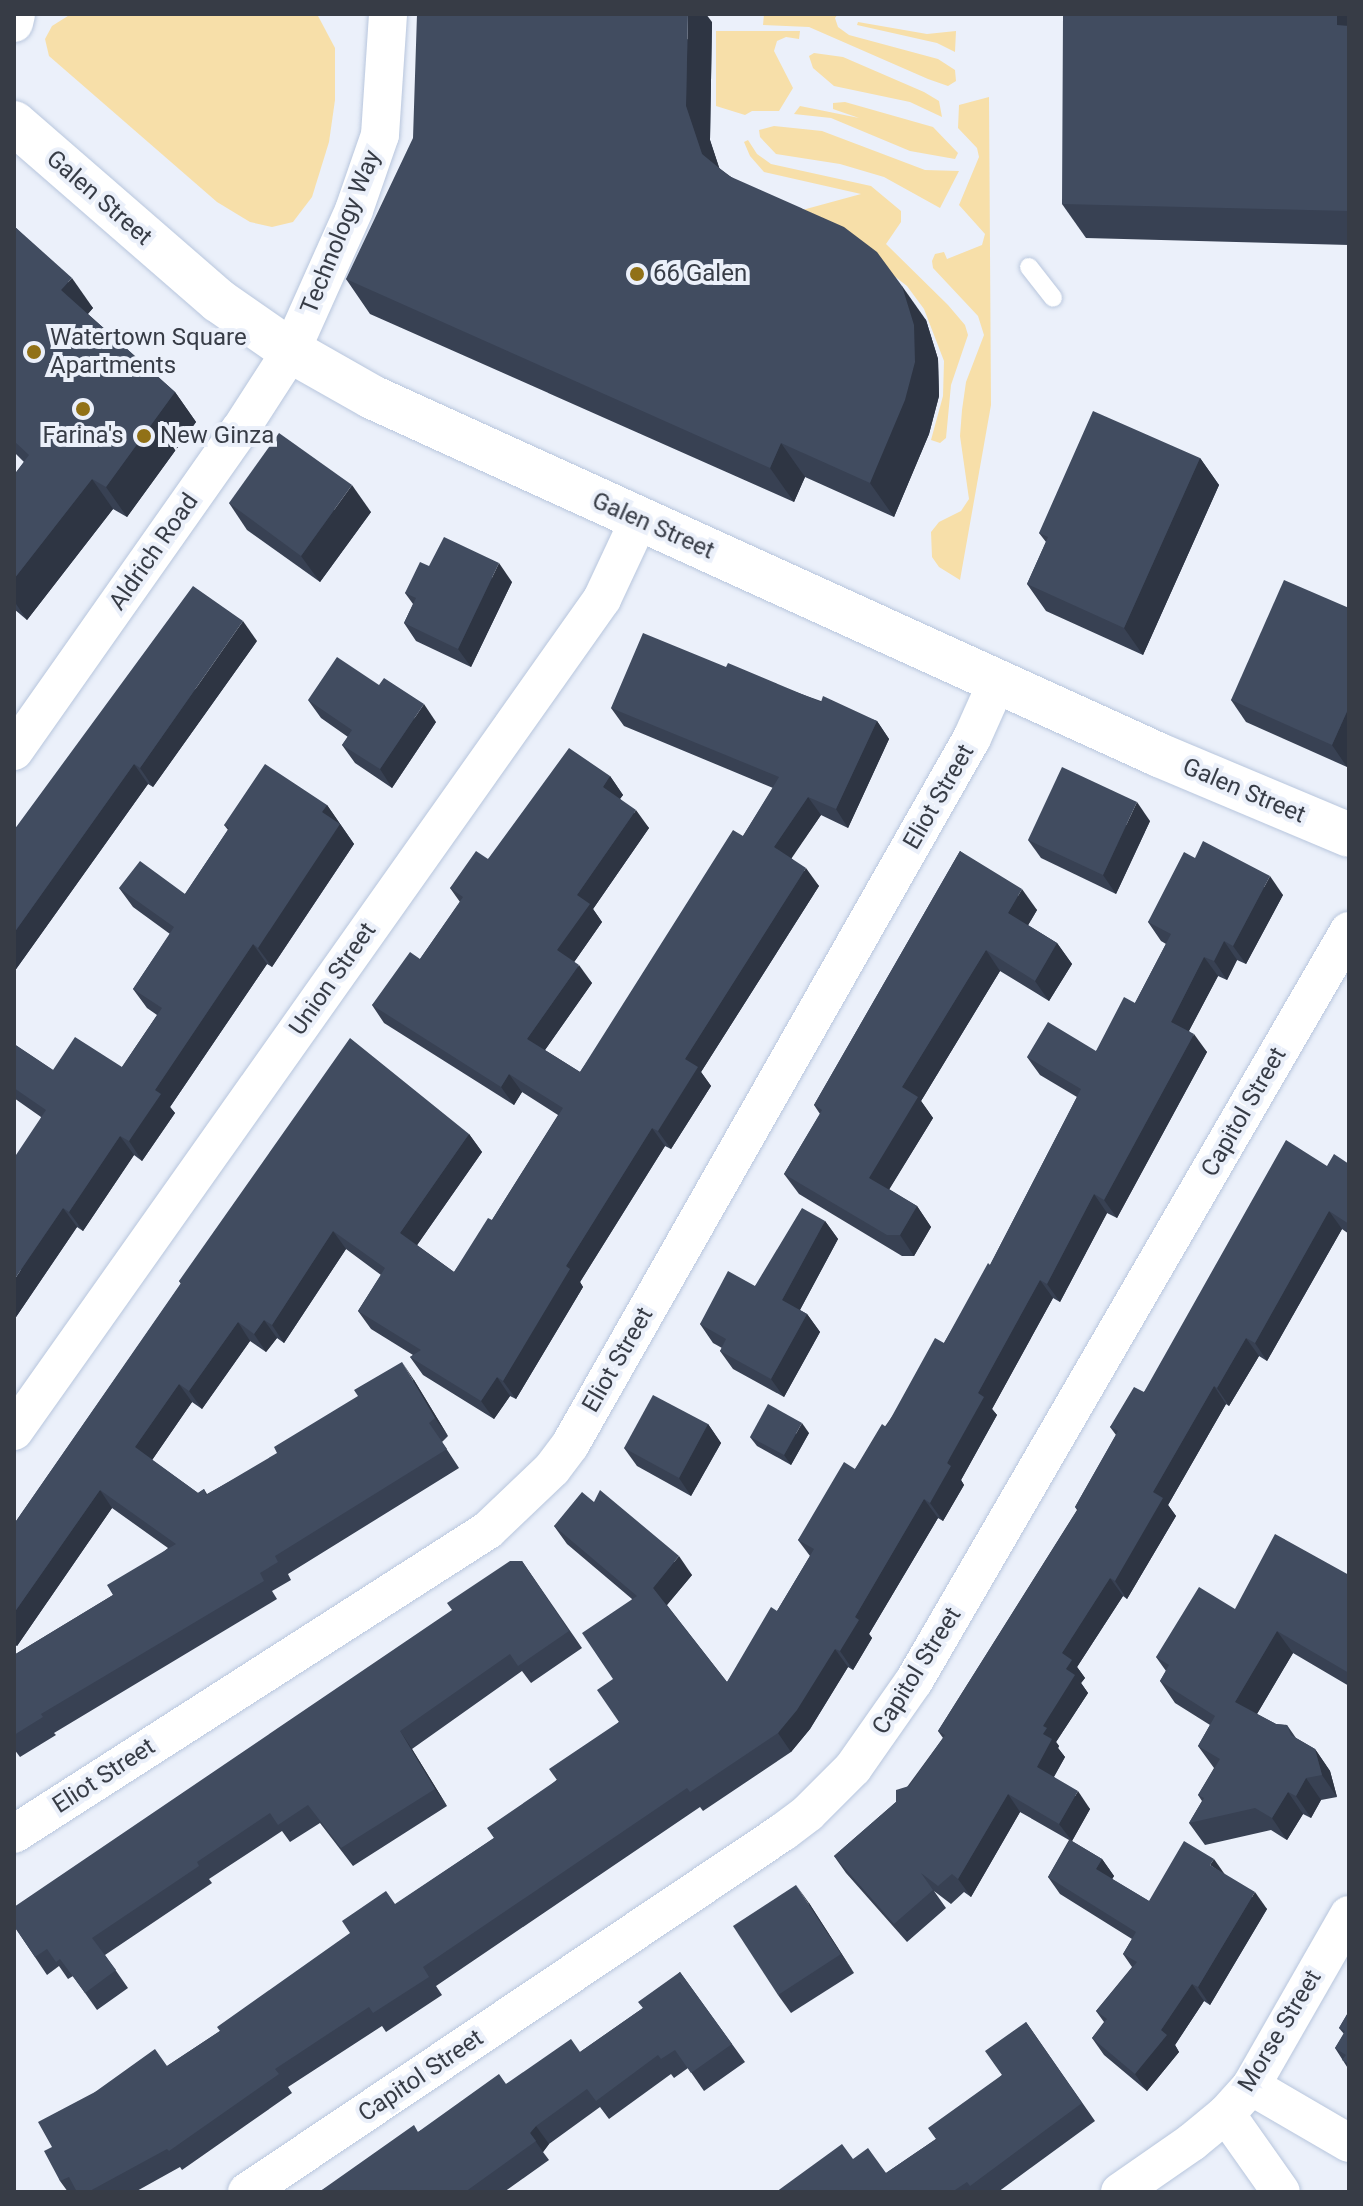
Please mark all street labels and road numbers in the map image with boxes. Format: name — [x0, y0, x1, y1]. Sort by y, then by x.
street label: Galen Street — [40, 144, 158, 252]
street label: Technology Way — [295, 146, 387, 318]
street label: Galen Street — [588, 486, 718, 566]
street label: Aldrich Road — [103, 488, 205, 616]
street label: Eliot Street — [897, 740, 981, 854]
street label: Galen Street — [1178, 752, 1310, 830]
street label: Union Street — [284, 917, 382, 1041]
street label: Capitol Street — [1195, 1042, 1293, 1182]
street label: Eliot Street — [576, 1303, 660, 1417]
street label: Capitol Street — [867, 1602, 967, 1740]
street label: Eliot Street — [47, 1732, 161, 1820]
street label: Morse Street — [1232, 1965, 1328, 2097]
street label: Capitol Street — [353, 2024, 489, 2128]

